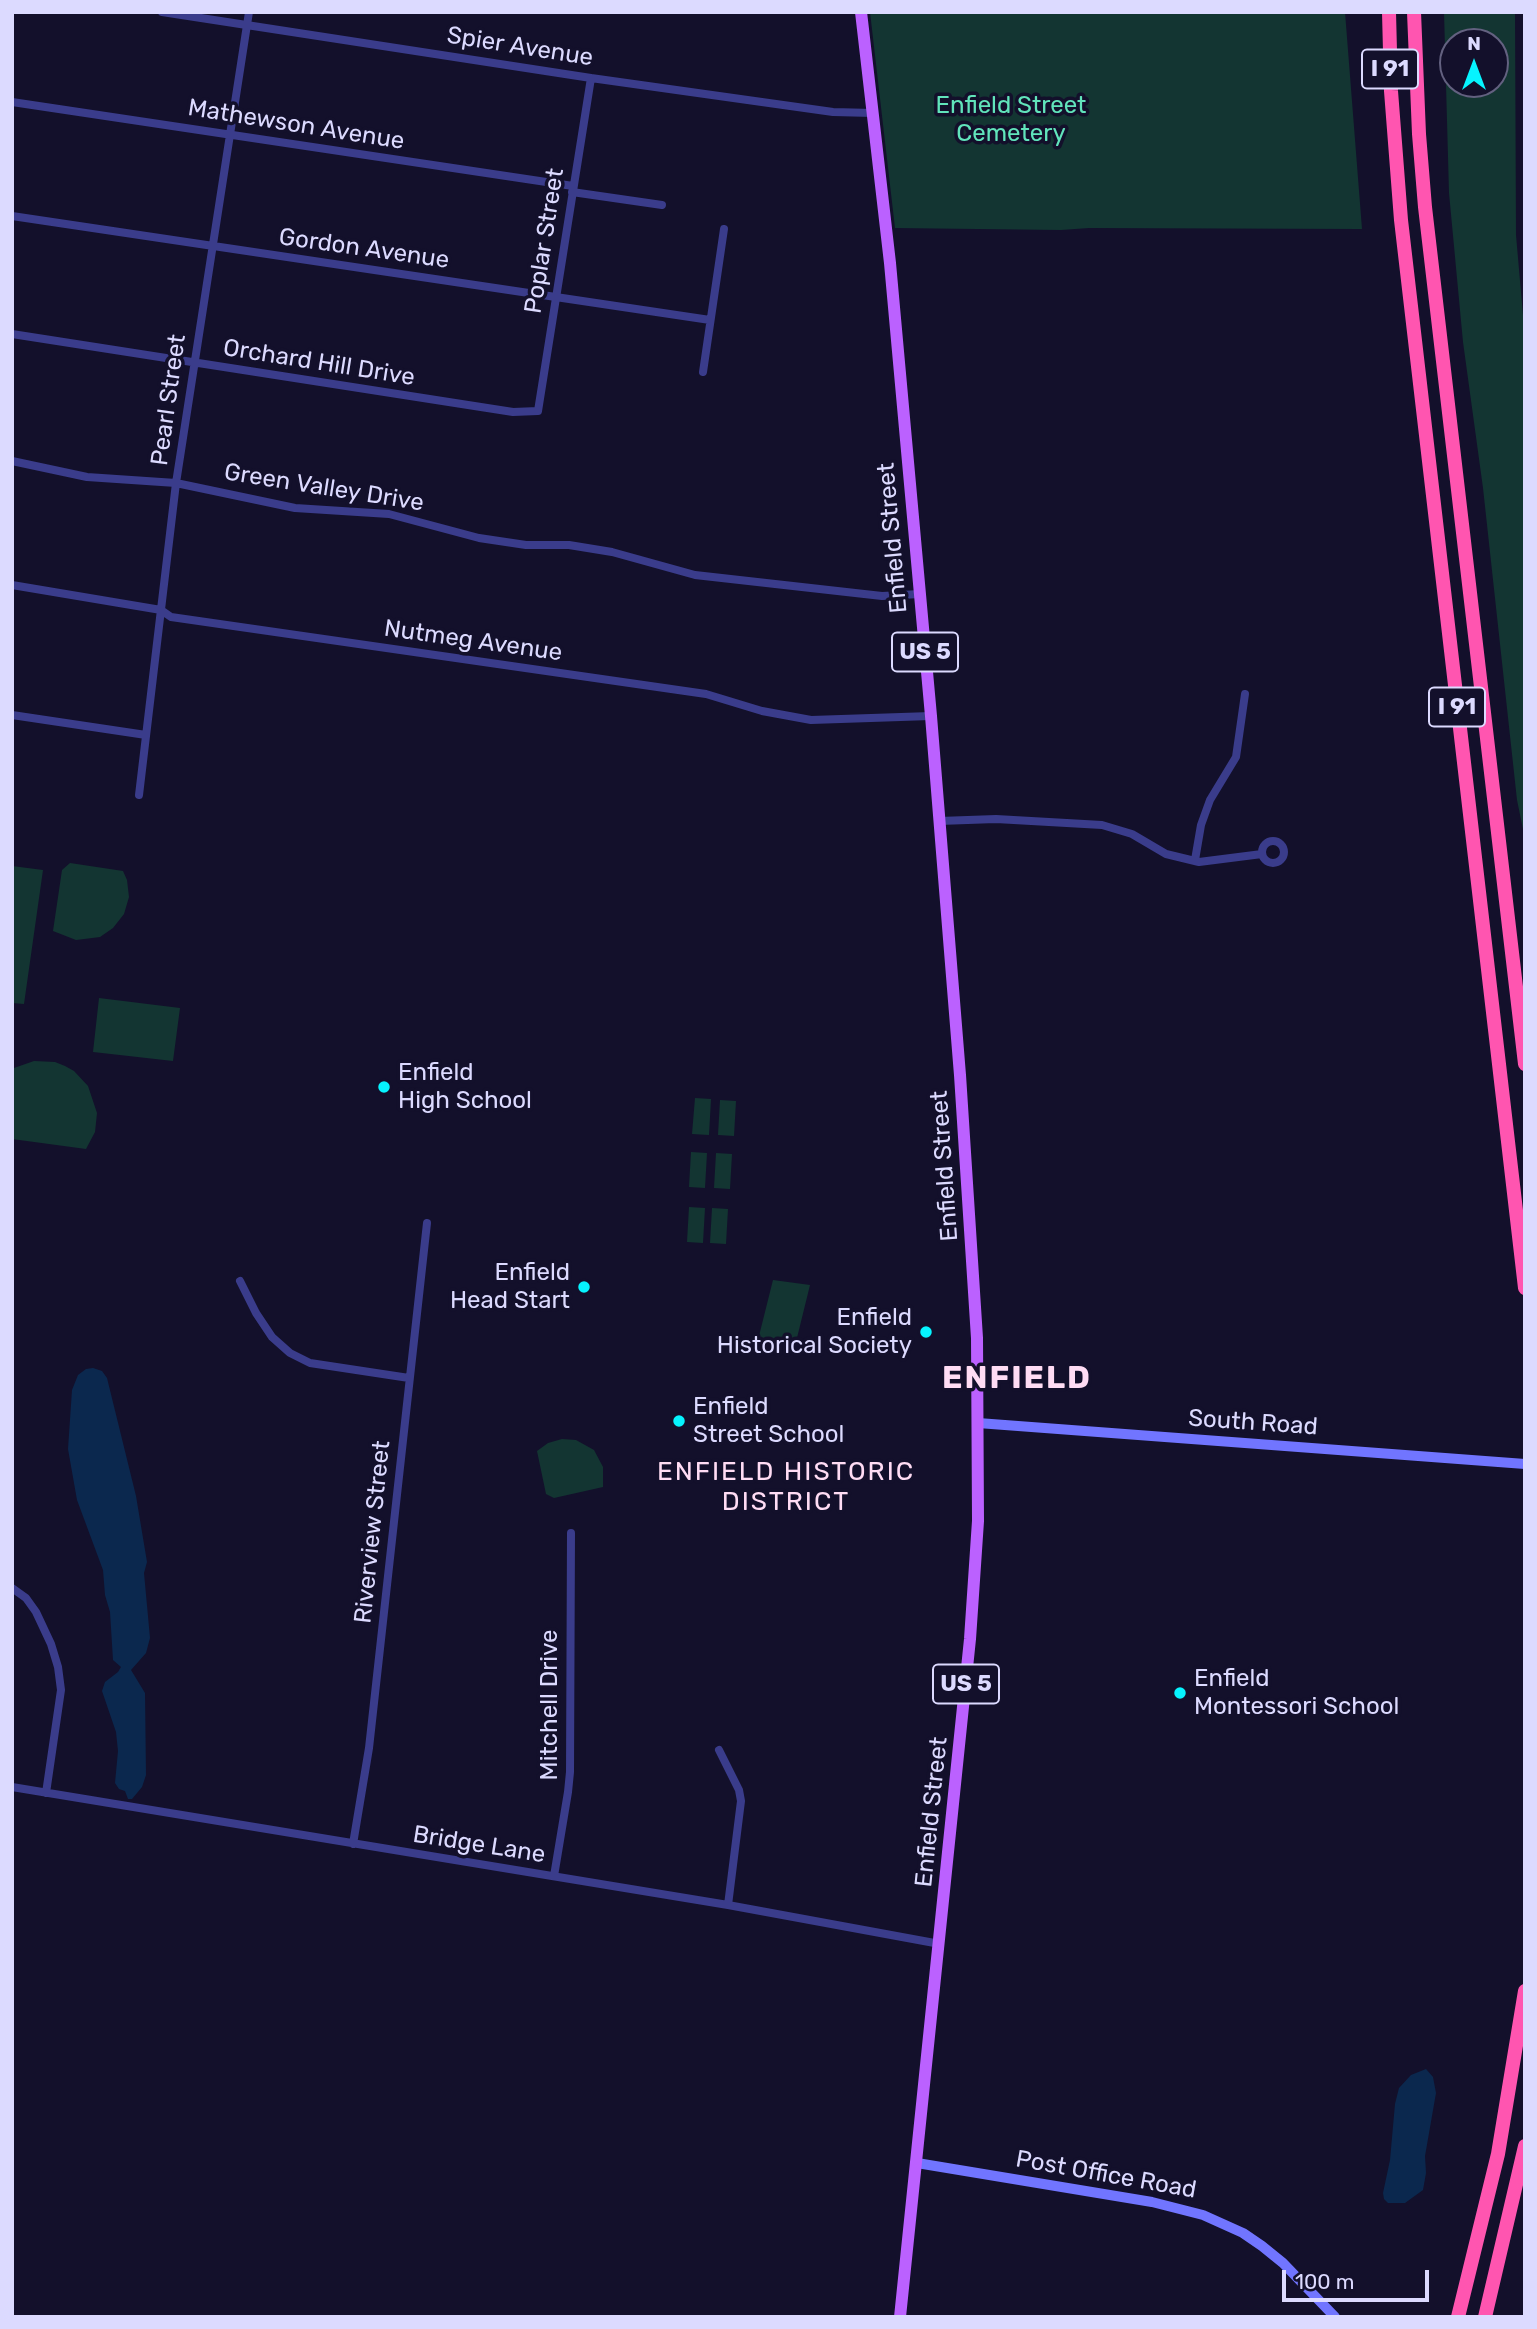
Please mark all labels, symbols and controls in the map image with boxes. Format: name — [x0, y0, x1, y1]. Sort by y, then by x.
street label: Spier Avenue — [445, 21, 595, 73]
north arrow — [1439, 28, 1509, 98]
text: N — [1467, 32, 1481, 55]
road number: I 91 — [1362, 50, 1418, 88]
park label: Enfield Street Cemetery — [936, 92, 1086, 148]
street label: Mathewson Avenue — [186, 94, 406, 156]
street label: Poplar Street — [519, 166, 571, 316]
street label: Gordon Avenue — [277, 223, 451, 275]
street label: Pearl Street — [146, 333, 192, 467]
street label: Orchard Hill Drive — [221, 334, 417, 392]
street label: Green Valley Drive — [222, 458, 426, 518]
street label: Enfield Street — [872, 462, 914, 614]
street label: Nutmeg Avenue — [382, 614, 564, 668]
road number: US 5 — [892, 632, 958, 672]
road number: I 91 — [1429, 688, 1485, 726]
place label: Enfield High School — [398, 1059, 532, 1115]
marker: Enfield High School — [376, 1079, 392, 1095]
street label: Enfield Street — [925, 1090, 965, 1242]
place label: Enfield Head Start — [450, 1259, 570, 1315]
marker: Enfield Head Start — [576, 1279, 592, 1295]
place label: Enfield Historical Society — [717, 1304, 912, 1360]
marker: Enfield Historical Society — [918, 1324, 934, 1340]
district label: ENFIELD — [943, 1360, 1091, 1398]
place label: Enfield Street School — [693, 1393, 844, 1449]
street label: South Road — [1187, 1404, 1319, 1442]
marker: Enfield Street School — [671, 1413, 687, 1429]
street label: Riverview Street — [349, 1439, 397, 1625]
district label: ENFIELD HISTORIC DISTRICT — [659, 1456, 913, 1518]
street label: Mitchell Drive — [536, 1630, 564, 1780]
road number: US 5 — [933, 1665, 999, 1704]
place label: Enfield Montessori School — [1194, 1665, 1399, 1721]
marker: Enfield Montessori School — [1172, 1685, 1188, 1701]
street label: Enfield Street — [910, 1735, 954, 1889]
street label: Bridge Lane — [411, 1820, 547, 1870]
street label: Post Office Road — [1014, 2145, 1198, 2205]
scale bar — [1285, 2256, 1432, 2300]
text: 100 m — [1295, 2269, 1354, 2294]

